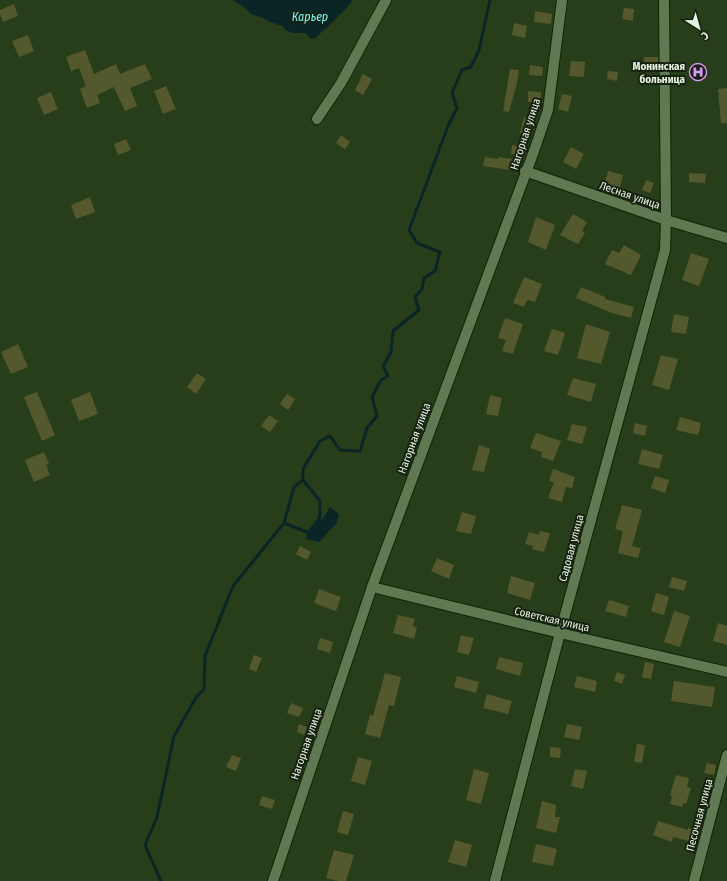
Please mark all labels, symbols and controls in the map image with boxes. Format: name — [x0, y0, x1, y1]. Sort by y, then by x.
north arrow — [679, 8, 719, 48]
water label: Карьер — [292, 10, 328, 24]
text: С — [698, 29, 711, 43]
place label: Монинская больница — [632, 60, 686, 86]
hospital icon: Монинская больница — [688, 62, 708, 82]
street label: Нагорная улица — [508, 97, 543, 172]
street label: Лесная улица — [598, 179, 662, 212]
street label: Нагорная улица — [396, 401, 433, 475]
street label: Садовая улица — [556, 513, 587, 583]
street label: Советская улица — [513, 605, 591, 634]
street label: Нагорная улица — [288, 707, 325, 782]
street label: Песочная улица — [684, 777, 715, 853]

